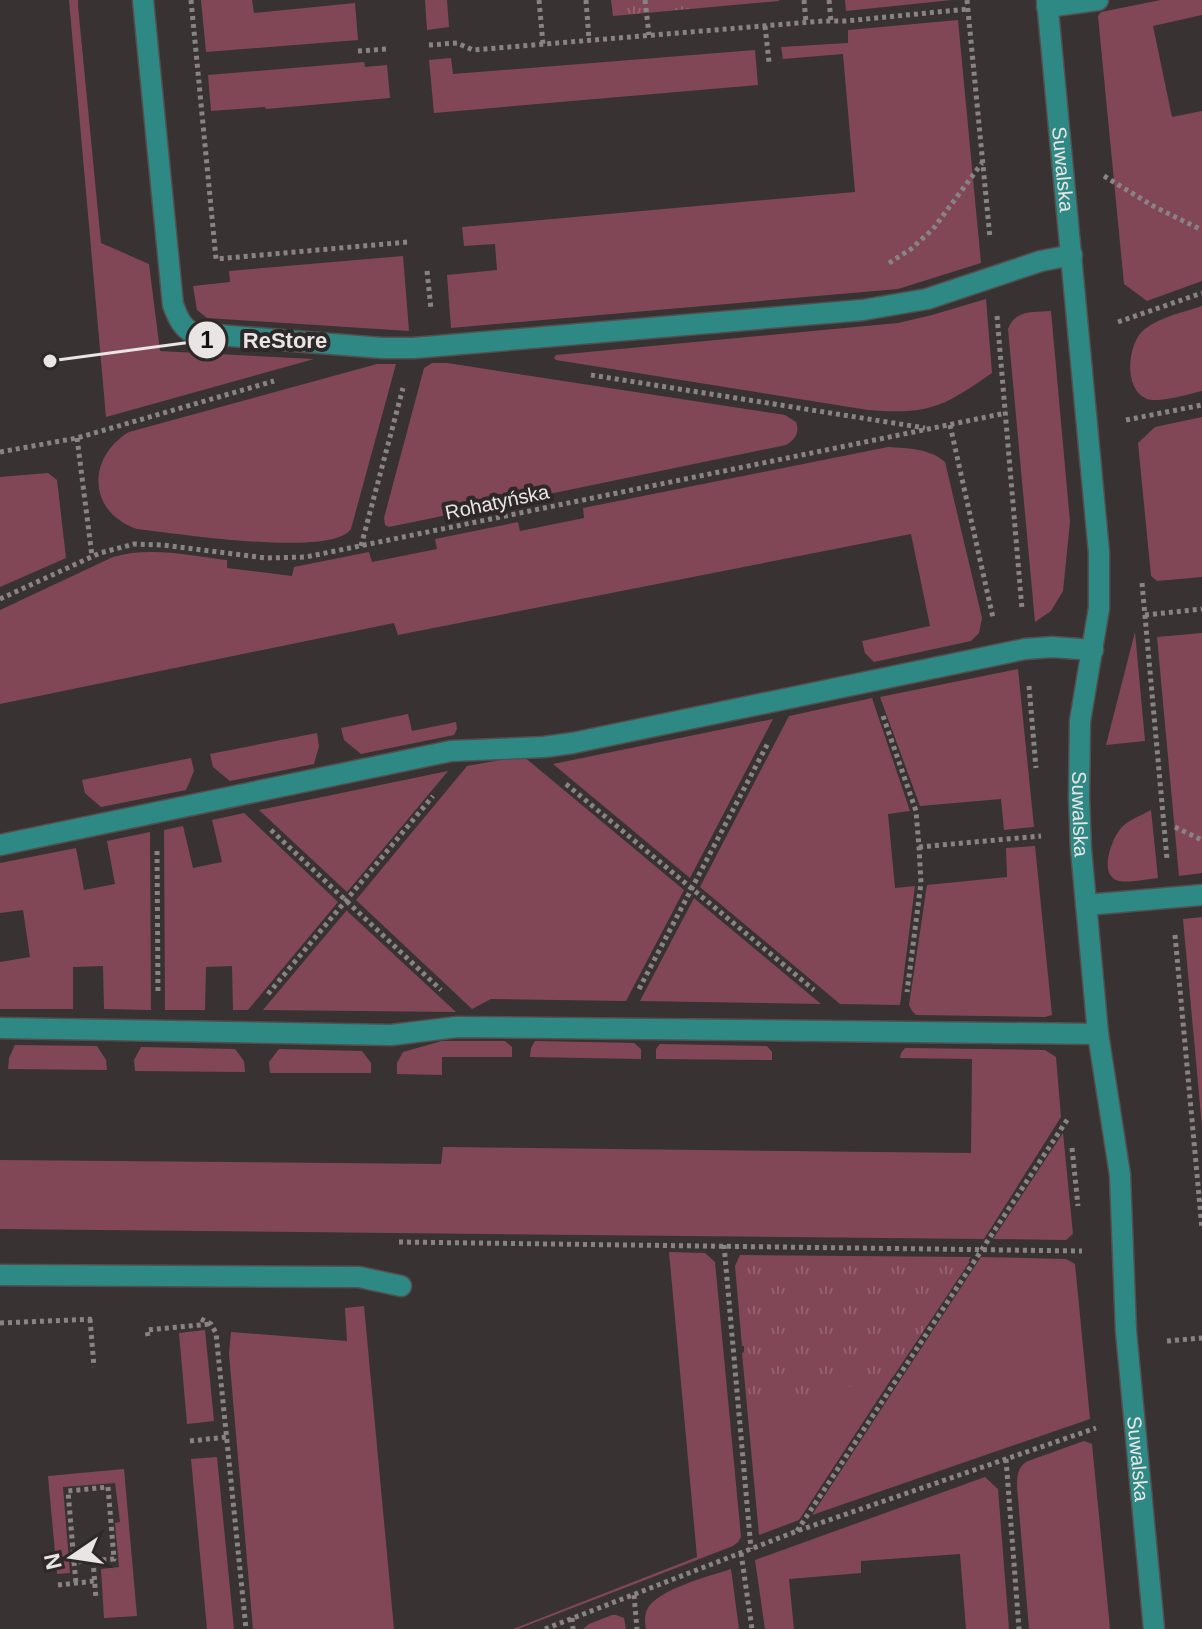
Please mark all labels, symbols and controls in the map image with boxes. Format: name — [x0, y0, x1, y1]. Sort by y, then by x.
street label: Suwalska — [1048, 126, 1078, 214]
callout: ReStore — [187, 317, 343, 363]
text: 1 — [200, 326, 214, 353]
text: ReStore — [243, 328, 327, 353]
street label: Rohatyńska — [443, 480, 552, 524]
street label: Suwalska — [1068, 771, 1093, 859]
street label: Suwalska — [1123, 1415, 1153, 1503]
north arrow — [32, 1517, 112, 1597]
text: N — [39, 1551, 67, 1572]

